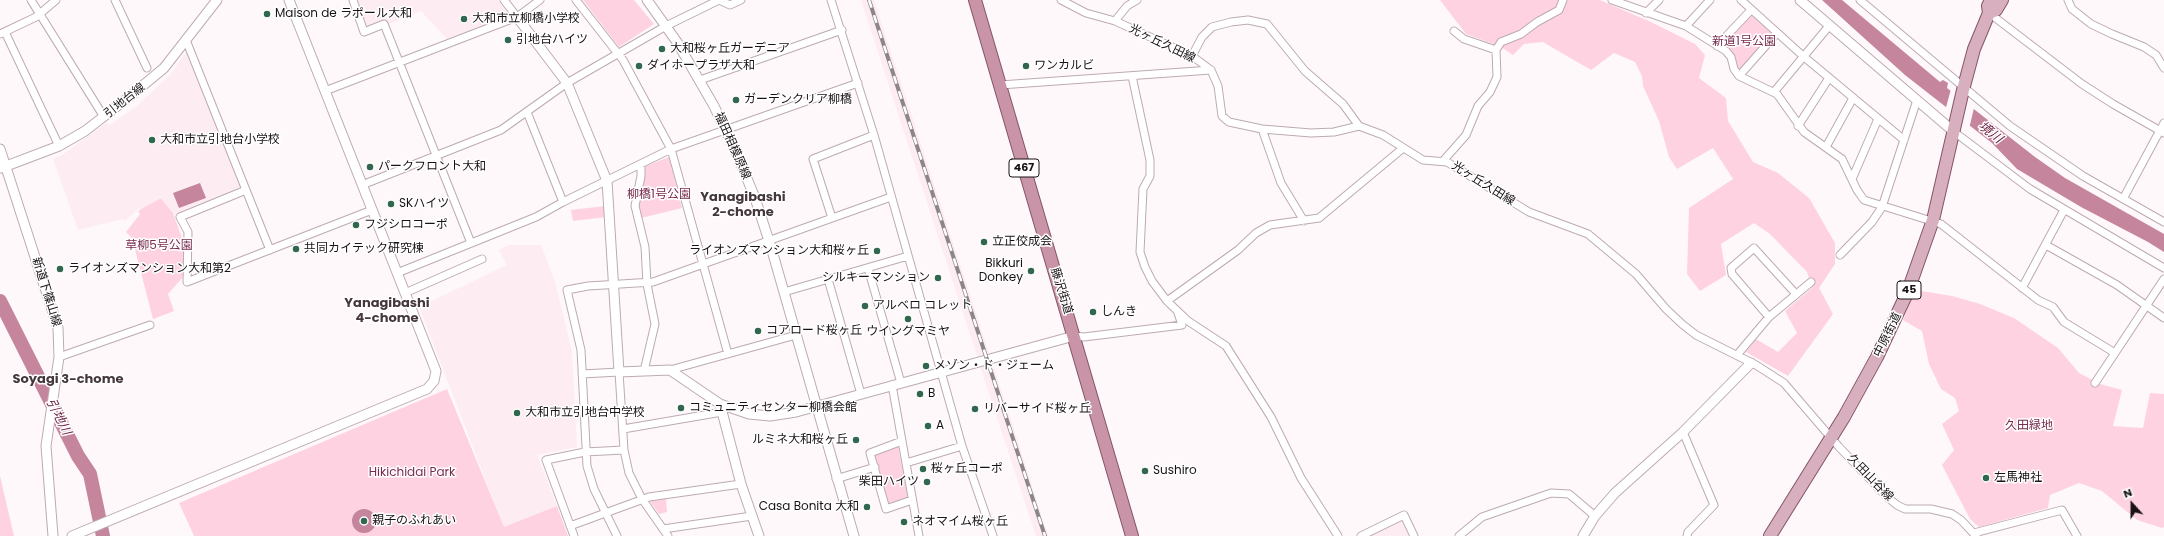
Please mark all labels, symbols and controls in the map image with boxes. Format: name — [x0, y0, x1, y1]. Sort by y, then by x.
place label: Maison de ラポール大和 — [275, 7, 412, 21]
marker: Maison de ラポール大和 — [262, 9, 272, 19]
place label: 大和市立柳橋小学校 — [472, 12, 580, 26]
marker: 大和市立柳橋小学校 — [459, 14, 469, 24]
street label: 光ヶ丘久田線 — [1126, 22, 1198, 66]
place label: 引地台ハイツ — [516, 33, 588, 47]
marker: 引地台ハイツ — [503, 35, 513, 45]
park label: 新道1号公園 — [1712, 35, 1776, 49]
place label: 大和桜ヶ丘ガーデニア — [670, 42, 790, 56]
marker: 大和桜ヶ丘ガーデニア — [657, 44, 667, 54]
place label: ダイホープラザ大和 — [647, 59, 755, 73]
place label: ワンカルビ — [1034, 59, 1094, 73]
marker: ダイホープラザ大和 — [634, 61, 644, 71]
marker: ワンカルビ — [1021, 61, 1031, 71]
street label: 引地台線 — [102, 81, 148, 121]
place label: ガーデンクリア柳橋 — [744, 93, 852, 107]
marker: ガーデンクリア柳橋 — [731, 95, 741, 105]
street label: 福田相模原線 — [711, 110, 753, 182]
water label: 境川 — [1975, 119, 2005, 147]
place label: 大和市立引地台小学校 — [160, 133, 280, 147]
marker: 大和市立引地台小学校 — [147, 135, 157, 145]
road number: 467 — [1009, 159, 1039, 177]
street label: 光ヶ丘久田線 — [1449, 159, 1517, 209]
place label: パークフロント大和 — [378, 160, 486, 174]
marker: パークフロント大和 — [365, 162, 375, 172]
park label: 柳橋1号公園 — [627, 188, 691, 202]
district label: Yanagibashi 2-chome — [700, 190, 786, 221]
place label: SKハイツ — [399, 197, 449, 211]
marker: SKハイツ — [386, 199, 396, 209]
place label: フジシロコーポ — [364, 218, 448, 232]
marker: フジシロコーポ — [351, 220, 361, 230]
place label: 立正佼成会 — [992, 235, 1052, 249]
marker: 立正佼成会 — [979, 237, 989, 247]
park label: 草柳5号公園 — [125, 239, 193, 253]
place label: 共同カイテック研究棟 — [304, 242, 424, 256]
marker: 共同カイテック研究棟 — [291, 244, 301, 254]
place label: ライオンズマンション大和桜ヶ丘 — [689, 244, 869, 258]
marker: ライオンズマンション大和桜ヶ丘 — [872, 246, 882, 256]
street label: 新道下篠山線 — [29, 255, 63, 329]
place label: Bikkuri Donkey — [979, 257, 1023, 285]
place label: ライオンズマンション大和第2 — [68, 262, 231, 276]
marker: ライオンズマンション大和第2 — [55, 264, 65, 274]
marker: Bikkuri Donkey — [1026, 266, 1036, 276]
street label: 藤沢街道 — [1047, 266, 1075, 316]
place label: シルキーマンション — [822, 271, 930, 285]
marker: シルキーマンション — [933, 273, 943, 283]
road number: 45 — [1897, 281, 1921, 299]
district label: Yanagibashi 4-chome — [344, 296, 430, 327]
place label: アルベロ コレット — [873, 299, 972, 313]
marker: アルベロ コレット — [860, 301, 870, 311]
place label: しんき — [1101, 305, 1137, 319]
marker: しんき — [1088, 307, 1098, 317]
street label: 中原街道 — [1871, 310, 1905, 360]
marker: ウイングマミヤ — [903, 314, 913, 324]
place label: コアロード桜ヶ丘 — [766, 324, 862, 338]
place label: ウイングマミヤ — [866, 325, 950, 339]
marker: コアロード桜ヶ丘 — [753, 326, 763, 336]
place label: メゾン・ド・ジェーム — [934, 359, 1054, 373]
marker: メゾン・ド・ジェーム — [921, 361, 931, 371]
district label: Soyagi 3-chome — [13, 372, 123, 388]
place label: B — [928, 387, 935, 401]
marker: B — [915, 389, 925, 399]
water label: 引地川 — [42, 396, 74, 438]
place label: コミュニティセンター柳橋会館 — [689, 401, 857, 415]
place label: リバーサイド桜ヶ丘 — [983, 402, 1091, 416]
marker: コミュニティセンター柳橋会館 — [676, 403, 686, 413]
marker: リバーサイド桜ヶ丘 — [970, 404, 980, 414]
place label: 大和市立引地台中学校 — [525, 406, 645, 420]
marker: 大和市立引地台中学校 — [512, 408, 522, 418]
place label: A — [936, 419, 944, 433]
park label: 久田緑地 — [2005, 419, 2053, 433]
marker: A — [923, 421, 933, 431]
place label: ルミネ大和桜ヶ丘 — [752, 433, 848, 447]
marker: ルミネ大和桜ヶ丘 — [851, 435, 861, 445]
street label: 久田山谷線 — [1844, 451, 1896, 505]
place label: 桜ヶ丘コーポ — [931, 462, 1003, 476]
marker: 桜ヶ丘コーポ — [918, 464, 928, 474]
place label: Sushiro — [1153, 464, 1197, 478]
park label: Hikichidai Park — [369, 466, 455, 480]
marker: Sushiro — [1140, 466, 1150, 476]
place label: 左馬神社 — [1994, 471, 2042, 485]
marker: 左馬神社 — [1981, 473, 1991, 483]
place label: 柴田ハイツ — [859, 475, 919, 489]
marker: 柴田ハイツ — [922, 477, 932, 487]
north arrow — [2112, 484, 2152, 524]
text: N — [2121, 484, 2134, 502]
place label: Casa Bonita 大和 — [759, 500, 859, 514]
marker: Casa Bonita 大和 — [862, 502, 872, 512]
place label: 親子のふれあい — [372, 514, 456, 528]
place label: ネオマイム桜ヶ丘 — [912, 515, 1008, 529]
marker: 親子のふれあい — [359, 516, 369, 526]
marker: ネオマイム桜ヶ丘 — [899, 517, 909, 527]

